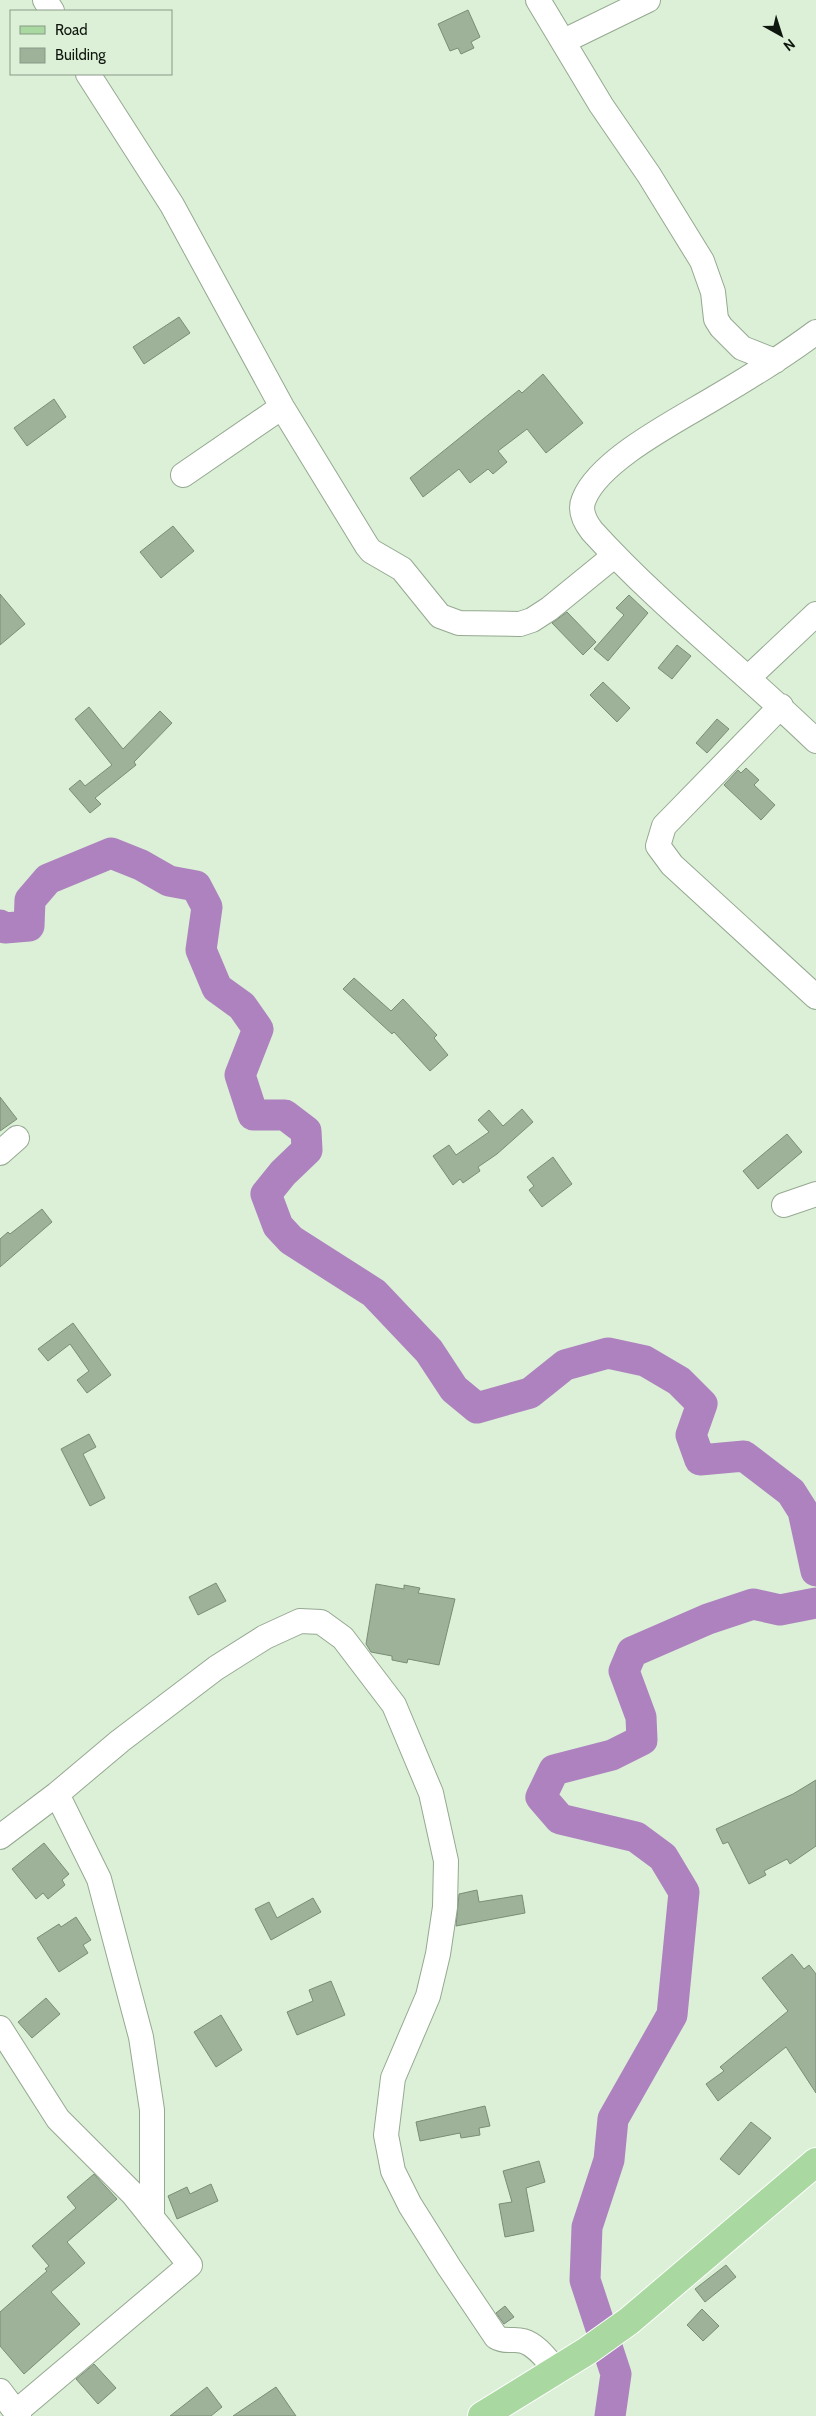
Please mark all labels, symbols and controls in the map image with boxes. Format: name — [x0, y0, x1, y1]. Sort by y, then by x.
legend — [10, 10, 172, 75]
north arrow — [756, 10, 806, 60]
text: Road — [55, 21, 88, 39]
text: N — [780, 35, 799, 55]
text: Building — [55, 46, 106, 64]

